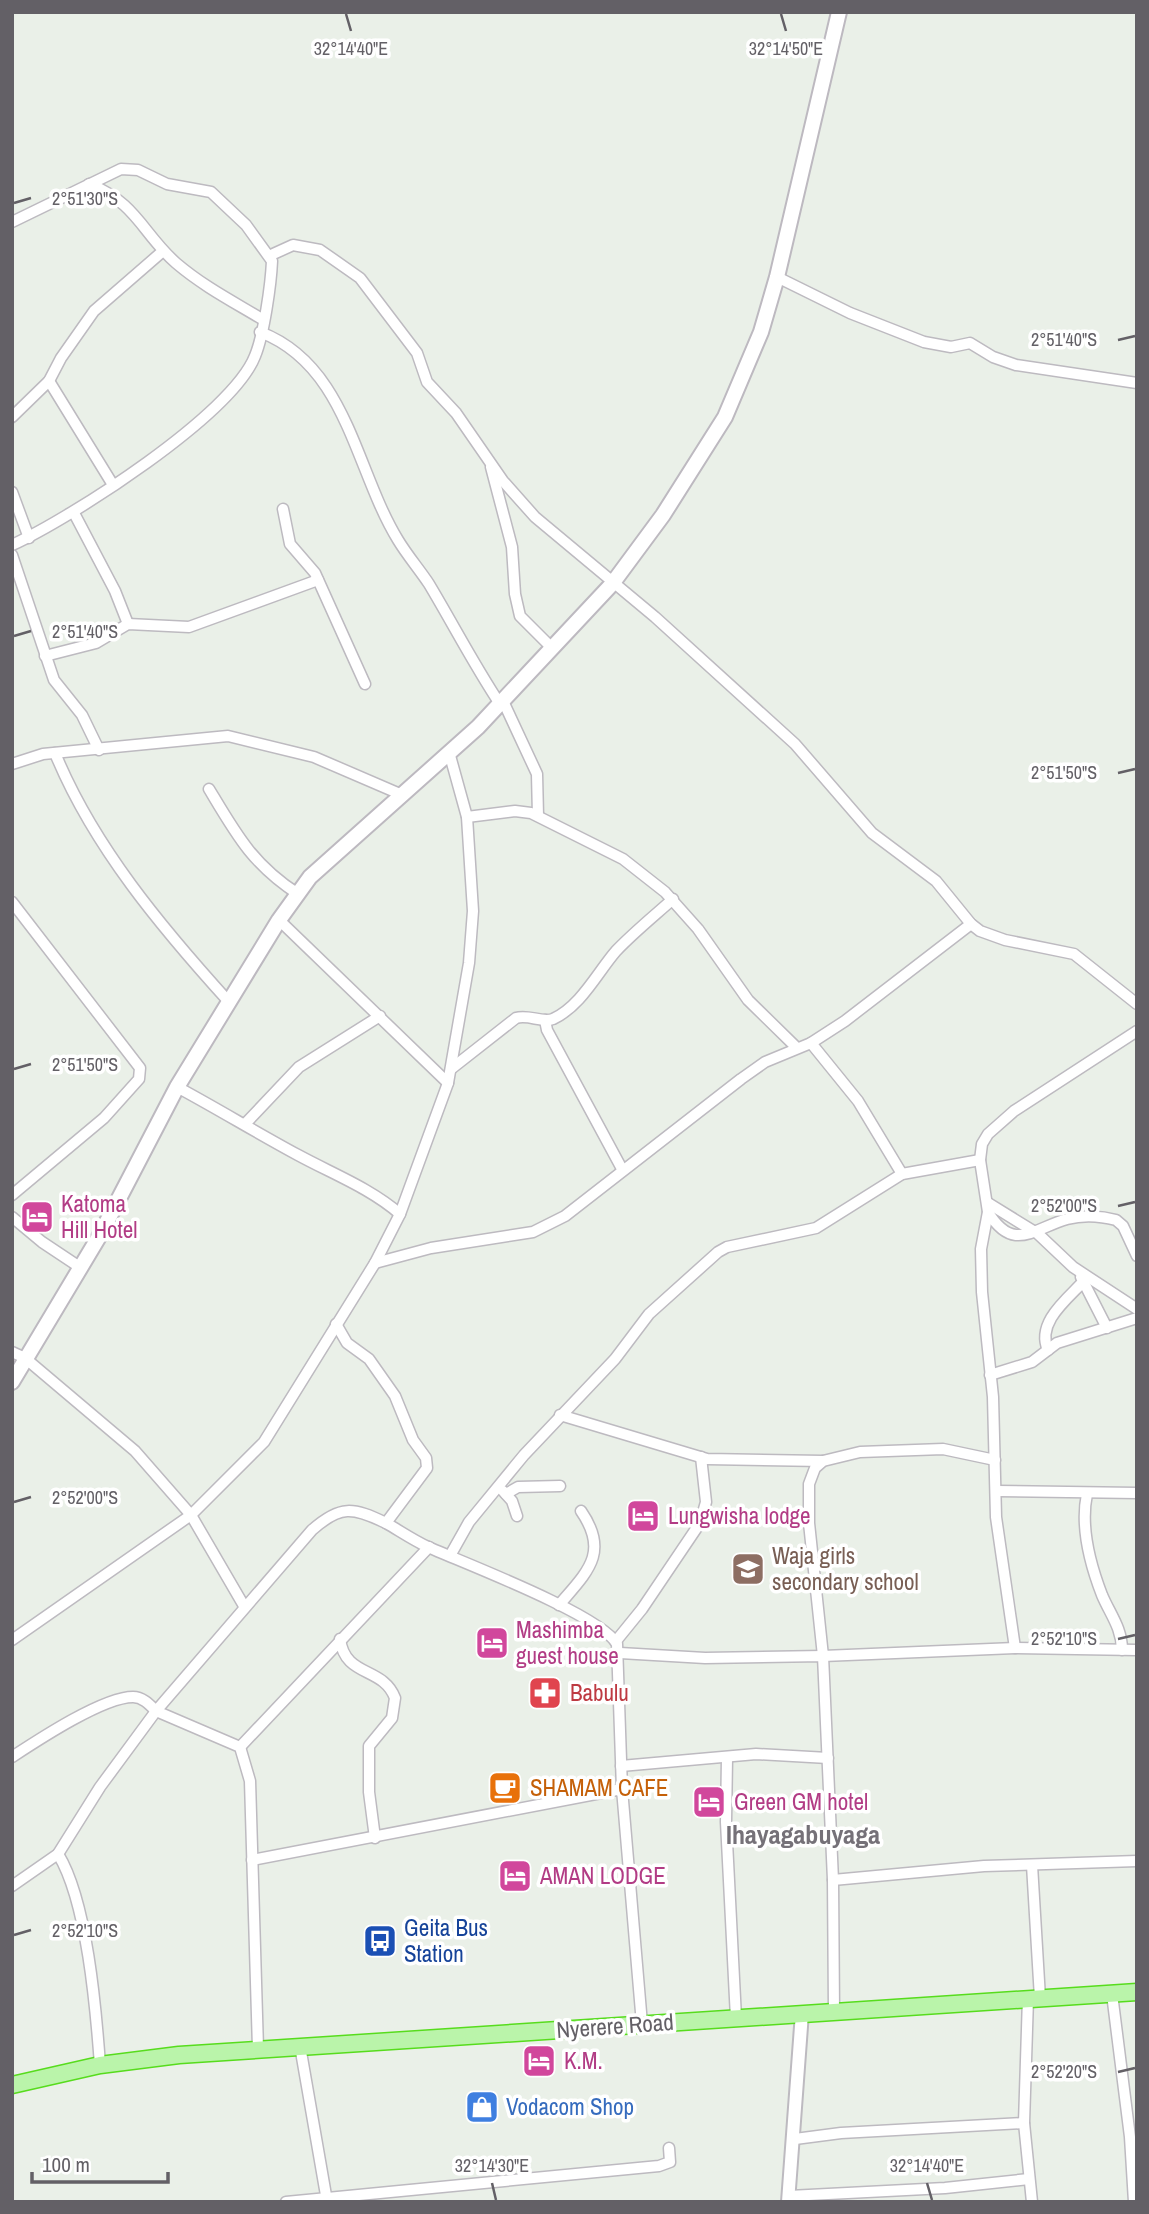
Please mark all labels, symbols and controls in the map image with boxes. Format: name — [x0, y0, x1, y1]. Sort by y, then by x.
text: 32°14'40"E — [314, 36, 388, 61]
text: 32°14'50"E — [749, 36, 823, 61]
text: 2°51'30"S — [52, 186, 118, 211]
text: 2°51'40"S — [1031, 327, 1097, 352]
text: 2°51'40"S — [52, 619, 118, 644]
text: 2°51'50"S — [1031, 760, 1097, 785]
text: 2°51'50"S — [52, 1052, 118, 1077]
place label: Katoma Hill Hotel — [61, 1188, 138, 1245]
text: 2°52'00"S — [1031, 1193, 1097, 1218]
hotel icon: Katoma Hill Hotel — [18, 1198, 56, 1236]
text: 2°52'00"S — [52, 1485, 118, 1510]
hotel icon: Lungwisha lodge — [624, 1497, 662, 1535]
place label: Lungwisha lodge — [668, 1500, 811, 1531]
place label: Waja girls secondary school — [772, 1540, 919, 1597]
school or university icon: Waja girls secondary school — [729, 1550, 767, 1588]
place label: Mashimba guest house — [516, 1614, 619, 1671]
hotel icon: Mashimba guest house — [473, 1624, 511, 1662]
text: 2°52'10"S — [1031, 1626, 1097, 1651]
pharmacy icon: Babulu — [526, 1674, 564, 1712]
place label: Babulu — [570, 1677, 629, 1708]
cafe icon: SHAMAM CAFE — [486, 1769, 524, 1807]
place label: SHAMAM CAFE — [530, 1772, 668, 1803]
hotel icon: Green GM hotel — [690, 1783, 728, 1821]
place label: Green GM hotel — [734, 1786, 868, 1817]
district label: Ihayagabuyaga — [726, 1817, 880, 1852]
hotel icon: AMAN LODGE — [496, 1857, 534, 1895]
place label: AMAN LODGE — [539, 1860, 666, 1891]
place label: Geita Bus Station — [404, 1912, 488, 1969]
text: 2°52'10"S — [52, 1918, 118, 1943]
bus stop icon: Geita Bus Station — [361, 1922, 399, 1960]
street label: Nyerere Road — [555, 2006, 675, 2045]
hotel icon: K.M. — [520, 2042, 558, 2080]
place label: K.M. — [564, 2045, 603, 2076]
text: 2°52'20"S — [1031, 2059, 1097, 2084]
shop icon: Vodacom Shop — [463, 2088, 501, 2126]
place label: Vodacom Shop — [506, 2091, 634, 2122]
scale bar — [32, 2140, 168, 2184]
text: 100 m — [42, 2150, 90, 2179]
text: 32°14'30"E — [455, 2153, 529, 2178]
text: 32°14'40"E — [890, 2153, 964, 2178]

